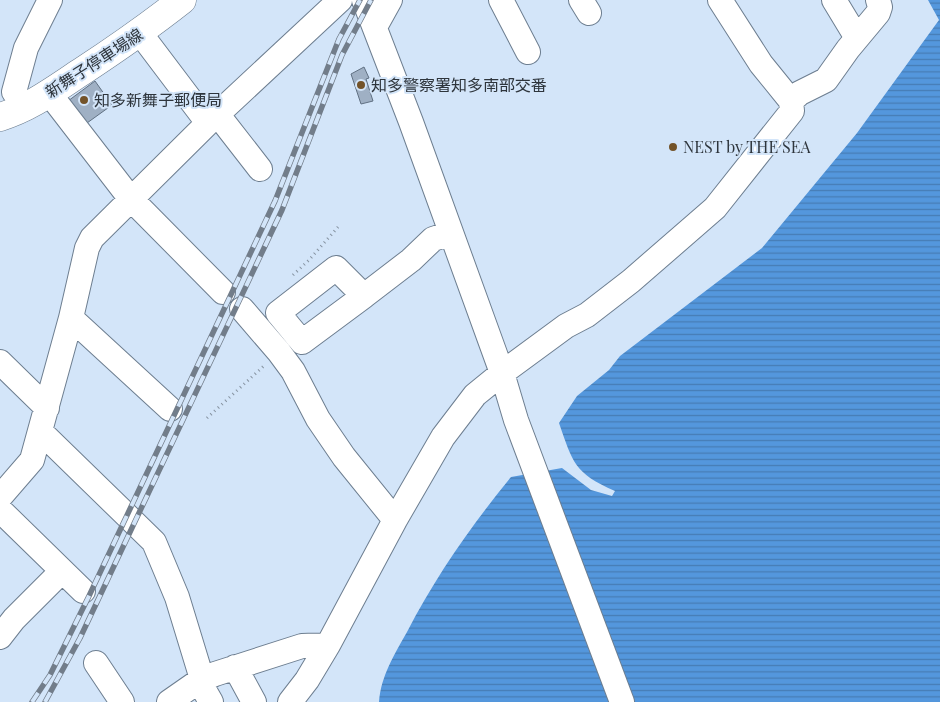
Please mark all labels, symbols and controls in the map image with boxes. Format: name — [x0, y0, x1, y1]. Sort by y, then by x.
street label: 新舞子停車場線 — [41, 23, 146, 102]
place label: 知多警察署知多南部交番 — [371, 74, 547, 95]
marker: 知多警察署知多南部交番 — [355, 79, 367, 91]
place label: 知多新舞子郵便局 — [94, 89, 222, 110]
marker: 知多新舞子郵便局 — [78, 94, 90, 106]
place label: NEST by THE SEA — [683, 136, 811, 157]
marker: NEST by THE SEA — [667, 141, 679, 153]

